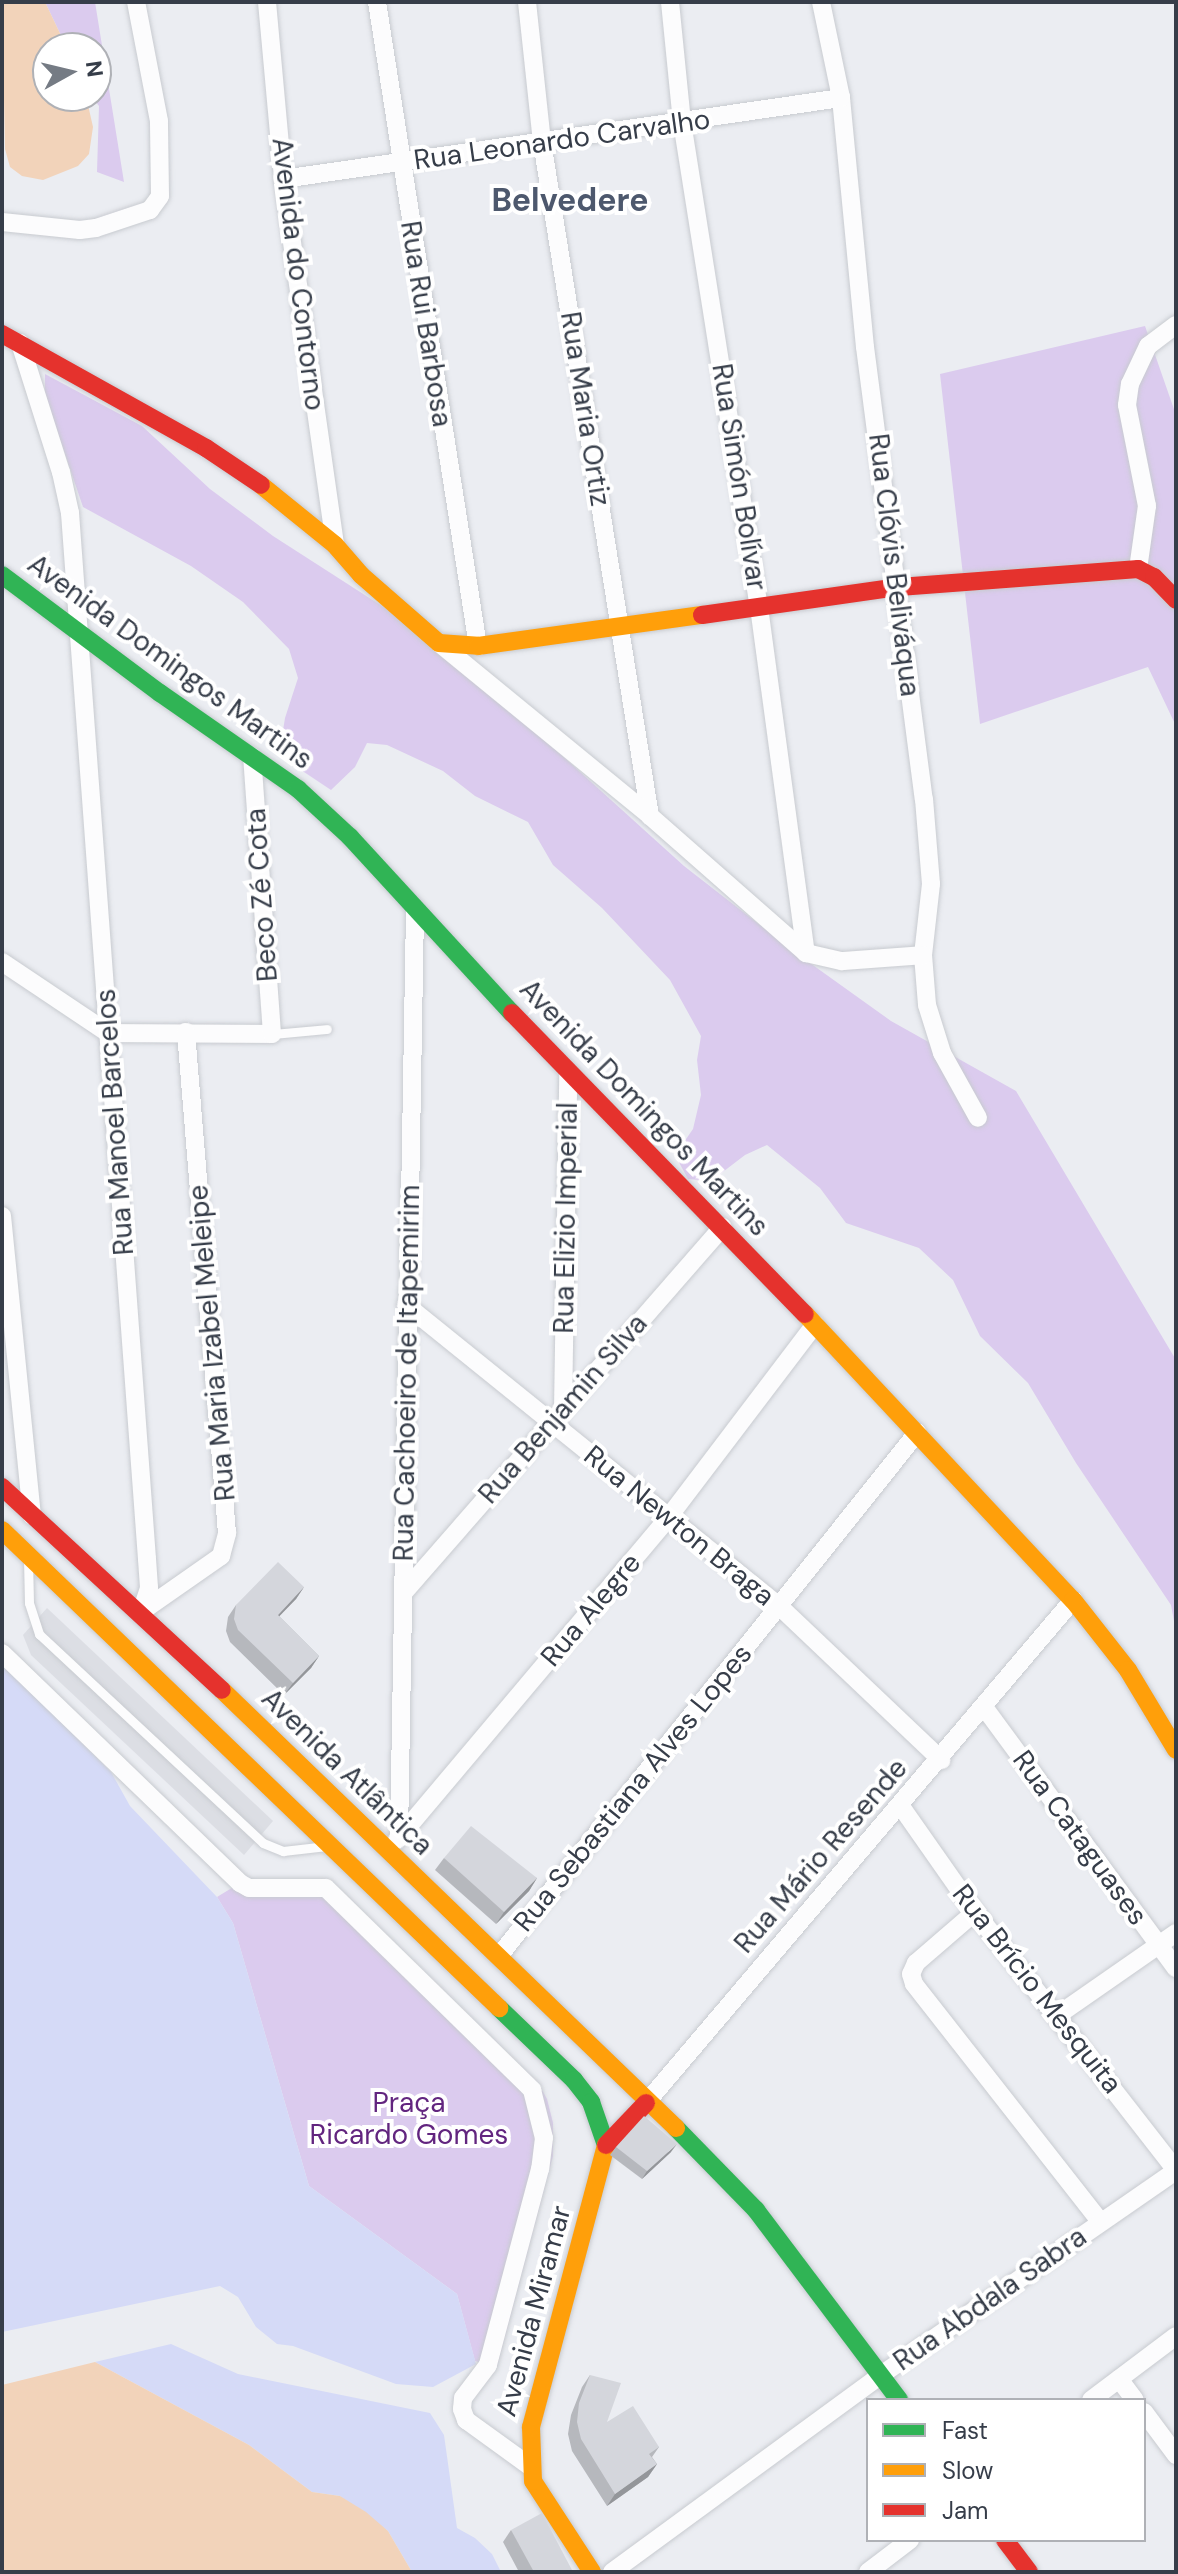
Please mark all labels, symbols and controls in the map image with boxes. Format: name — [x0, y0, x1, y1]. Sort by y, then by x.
north arrow — [32, 32, 112, 112]
text: N — [79, 59, 110, 79]
street label: Rua Leonardo Carvalho — [412, 103, 712, 177]
street label: Avenida do Contorno — [265, 136, 331, 412]
district label: Belvedere — [491, 181, 649, 219]
street label: Rua Rui Barbosa — [393, 219, 459, 429]
street label: Rua Maria Ortiz — [553, 309, 617, 509]
street label: Rua Simón Bolívar — [704, 361, 774, 593]
street label: Rua Clóvis Beliváqua — [861, 432, 927, 698]
street label: Avenida Domingos Martins — [21, 547, 319, 777]
street label: Beco Zé Cota — [239, 807, 285, 983]
street label: Avenida Domingos Martins — [512, 973, 776, 1243]
street label: Rua Manoel Barcelos — [89, 988, 141, 1256]
street label: Rua Elizio Imperial — [547, 1102, 585, 1334]
street label: Rua Maria Izabel Meleipe — [181, 1183, 243, 1503]
street label: Rua Cachoeiro de Itapemirim — [387, 1184, 427, 1562]
street label: Rua Benjamin Silva — [472, 1307, 654, 1511]
street label: Rua Newton Braga — [577, 1439, 781, 1613]
street label: Rua Alegre — [534, 1547, 648, 1673]
street label: Rua Sebastiana Alves Lopes — [507, 1638, 759, 1938]
street label: Avenida Atlântica — [254, 1682, 440, 1862]
street label: Rua Cataguases — [1005, 1744, 1155, 1932]
street label: Rua Mário Resende — [727, 1752, 915, 1960]
street label: Rua Brício Mesquita — [945, 1878, 1129, 2100]
park label: Praça Ricardo Gomes — [310, 2086, 508, 2152]
street label: Avenida Miramar — [490, 2202, 578, 2420]
street label: Rua Abdala Sabra — [887, 2220, 1093, 2378]
legend — [866, 2398, 1146, 2542]
text: Fast — [942, 2415, 988, 2446]
text: Slow — [942, 2455, 993, 2486]
text: Jam — [942, 2495, 988, 2526]

